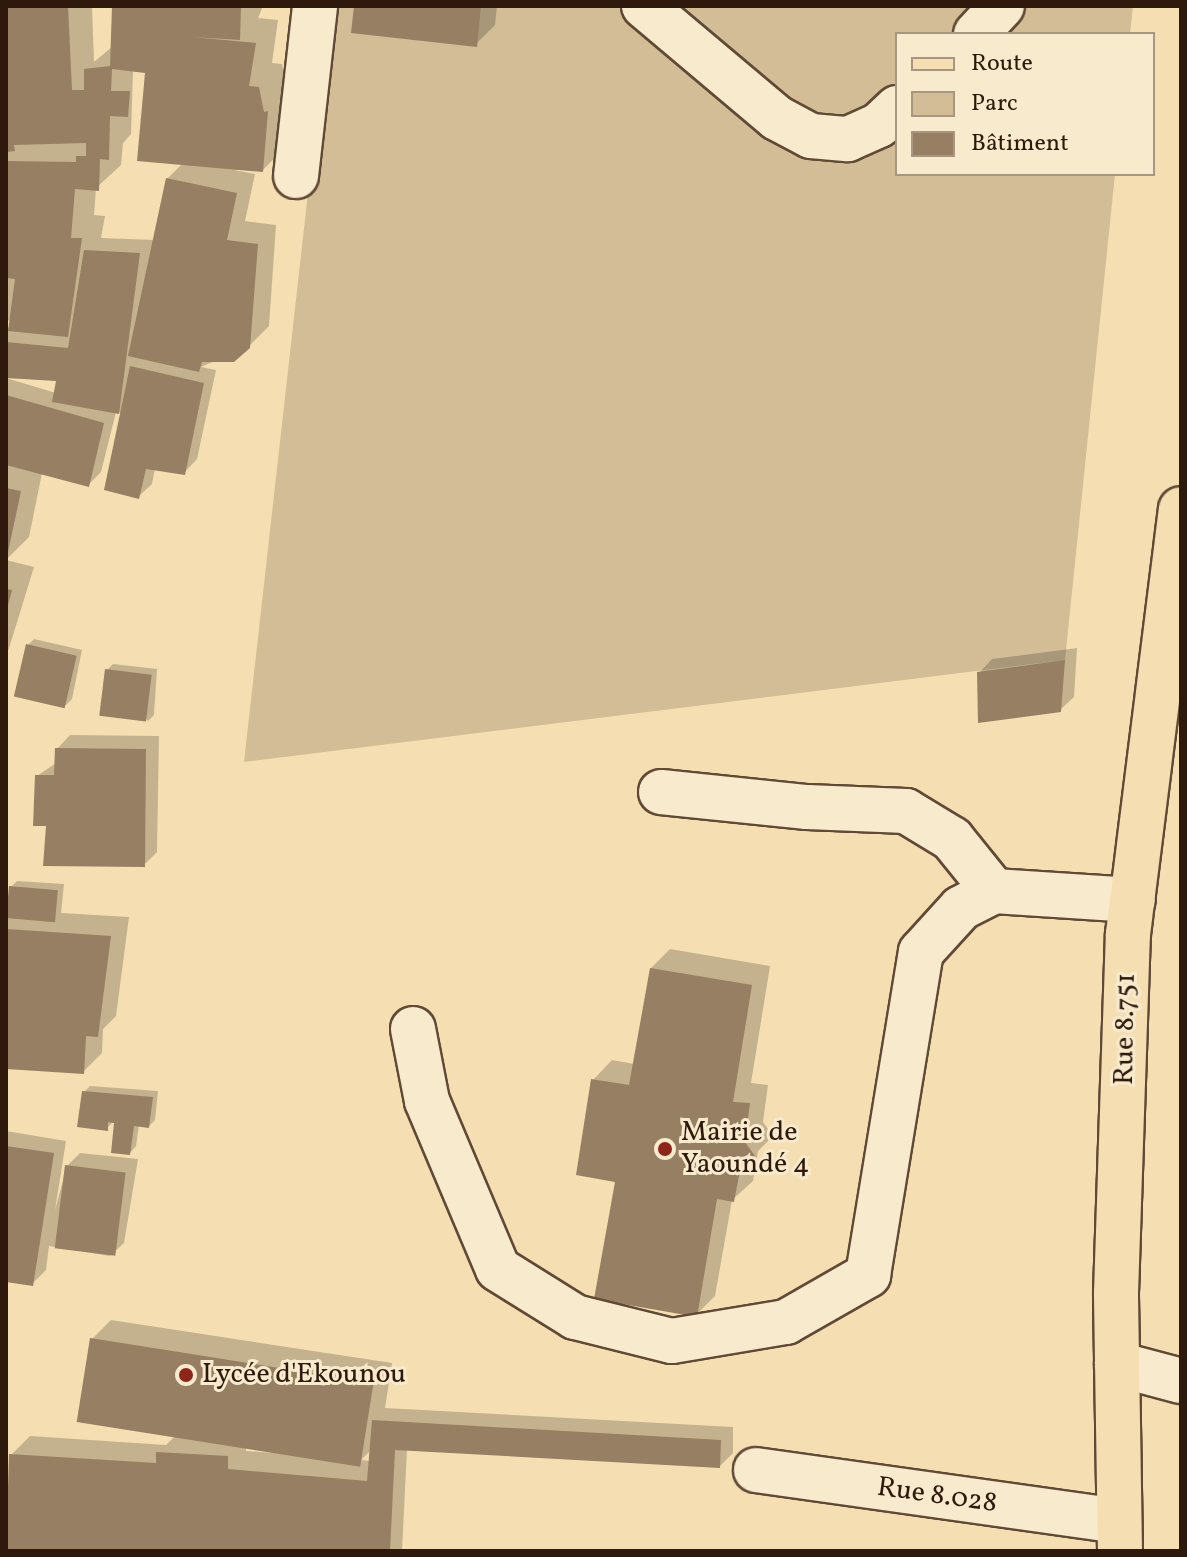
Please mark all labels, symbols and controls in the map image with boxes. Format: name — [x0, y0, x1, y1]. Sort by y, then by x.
legend — [895, 32, 1155, 176]
text: Route — [971, 47, 1033, 81]
text: Parc — [971, 87, 1018, 121]
text: Bâtiment — [971, 127, 1069, 161]
street label: Rue 8.751 — [1108, 973, 1144, 1085]
place label: Mairie de Yaoundé 4 — [681, 1116, 810, 1182]
marker: Mairie de Yaoundé 4 — [656, 1140, 674, 1158]
place label: Lycée d'Ekounou — [202, 1358, 406, 1392]
marker: Lycée d'Ekounou — [177, 1366, 195, 1384]
street label: Rue 8.028 — [875, 1471, 999, 1521]

